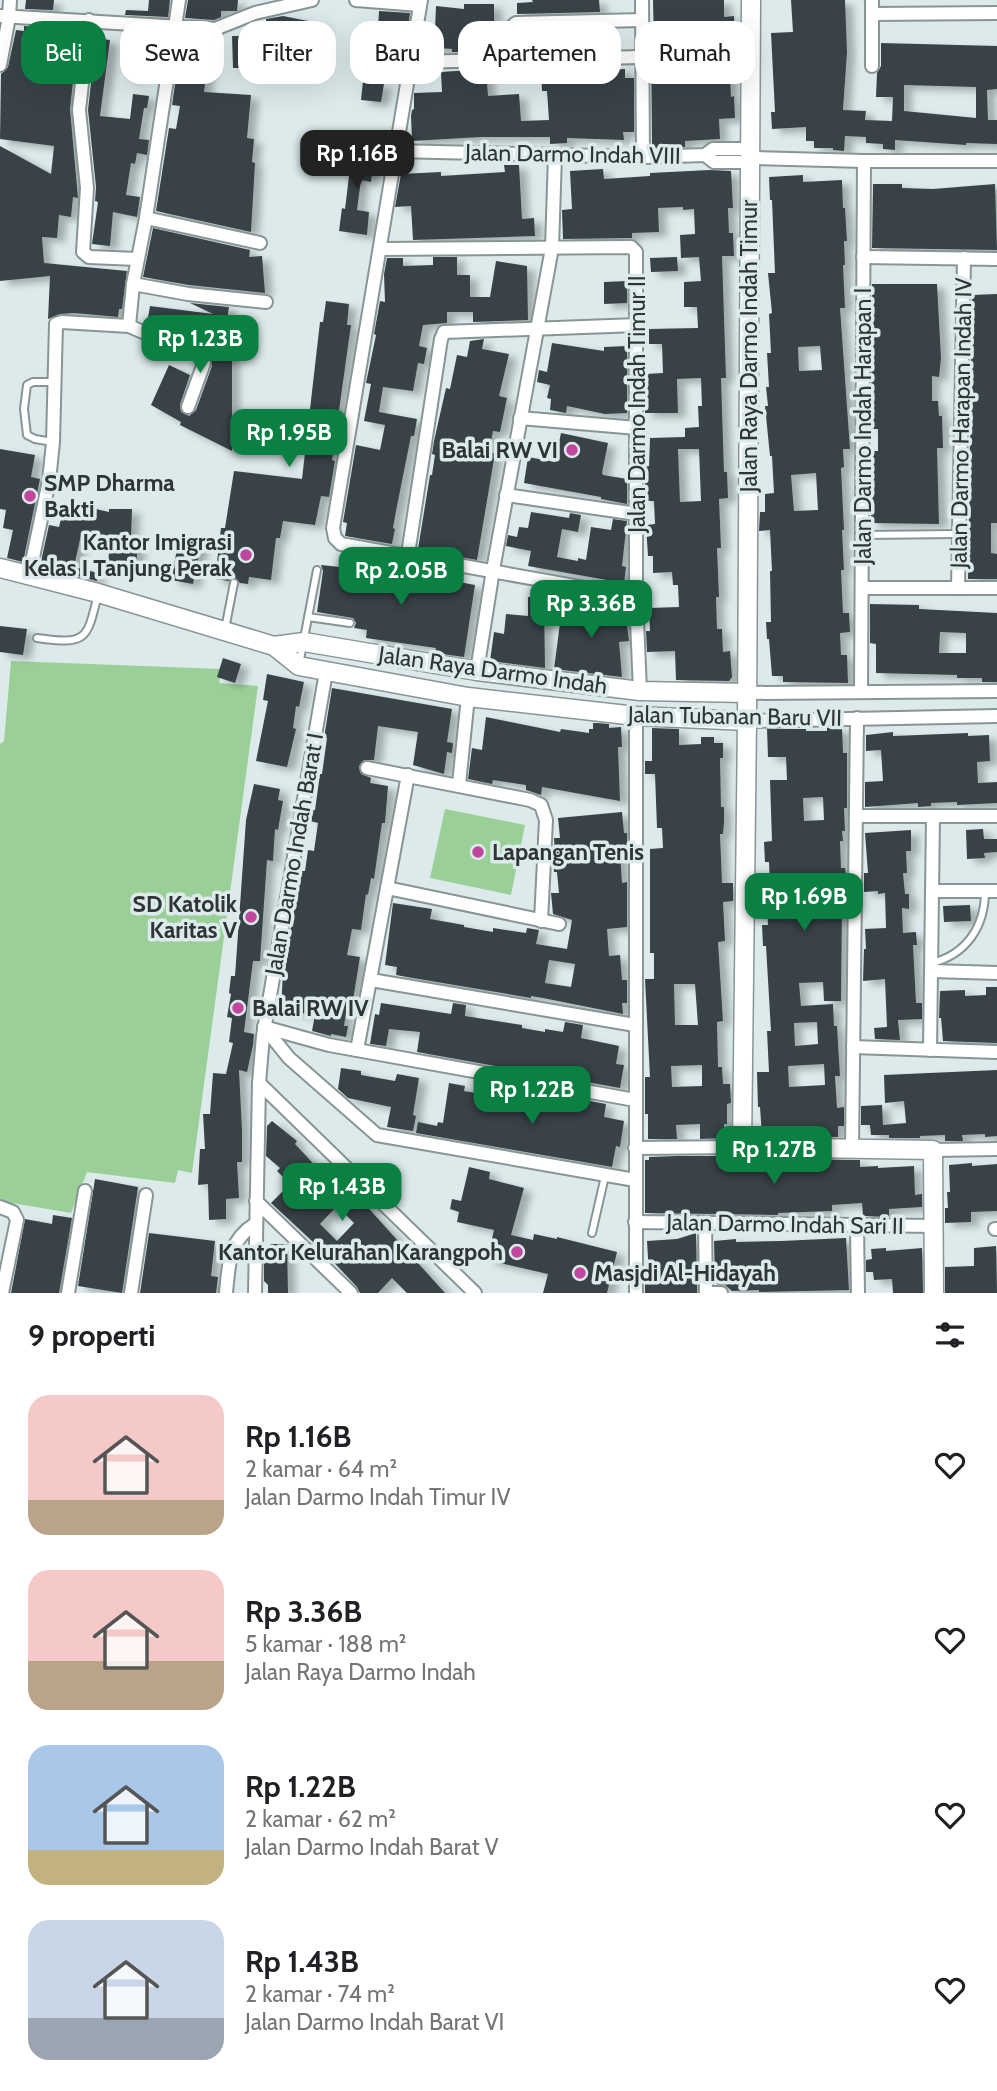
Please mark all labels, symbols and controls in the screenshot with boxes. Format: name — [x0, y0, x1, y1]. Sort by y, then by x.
chip: Beli — [21, 21, 106, 84]
chip: Sewa — [120, 21, 224, 84]
chip: Filter — [238, 21, 336, 84]
chip: Baru — [350, 21, 444, 84]
chip: Apartemen — [458, 21, 621, 84]
chip: Rumah — [635, 21, 755, 84]
pin: Rp 1.16B — [285, 130, 429, 190]
street label: Jalan Darmo Indah VIII — [464, 138, 681, 170]
text: Rp 1.16B — [316, 139, 398, 167]
street label: Jalan Raya Darmo Indah Timur — [735, 199, 763, 493]
street label: Jalan Darmo Indah Timur II — [623, 275, 651, 534]
street label: Jalan Darmo Harapan Indah IV — [944, 277, 978, 570]
street label: Jalan Darmo Indah Harapan I — [849, 288, 877, 565]
pin: Rp 1.23B — [128, 316, 272, 375]
text: Rp 1.23B — [157, 324, 243, 352]
pin: Rp 1.95B — [217, 410, 361, 469]
text: Rp 1.95B — [246, 418, 332, 446]
place label: Balai RW VI — [442, 436, 558, 464]
marker: Balai RW VI — [564, 442, 580, 458]
place label: SMP Dharma Bakti — [44, 469, 175, 523]
marker: SMP Dharma Bakti — [22, 488, 38, 504]
place label: Kantor Imigrasi Kelas I Tanjung Perak — [24, 528, 233, 582]
marker: Kantor Imigrasi Kelas I Tanjung Perak — [238, 547, 254, 563]
pin: Rp 2.05B — [329, 548, 473, 607]
text: Rp 2.05B — [355, 556, 447, 584]
pin: Rp 3.36B — [519, 580, 663, 640]
text: Rp 3.36B — [546, 589, 636, 617]
street label: Jalan Raya Darmo Indah — [376, 640, 609, 700]
street label: Jalan Tubanan Baru VII — [627, 700, 842, 732]
street label: Jalan Darmo Indah Barat I — [259, 731, 329, 978]
place label: Lapangan Tenis — [492, 838, 644, 866]
marker: Lapangan Tenis — [470, 844, 486, 860]
pin: Rp 1.69B — [732, 874, 876, 933]
text: Rp 1.69B — [761, 882, 847, 910]
place label: SD Katolik Karitas V — [133, 890, 238, 944]
marker: SD Katolik Karitas V — [243, 909, 259, 925]
place label: Balai RW IV — [252, 994, 369, 1022]
marker: Balai RW IV — [230, 1000, 246, 1016]
pin: Rp 1.22B — [460, 1066, 604, 1126]
text: Rp 1.22B — [490, 1075, 574, 1103]
pin: Rp 1.27B — [702, 1126, 846, 1186]
text: Rp 1.27B — [732, 1135, 816, 1163]
pin: Rp 1.43B — [270, 1164, 414, 1223]
text: Rp 1.43B — [298, 1172, 386, 1200]
street label: Jalan Darmo Indah Sari II — [665, 1208, 904, 1240]
place label: Kantor Kelurahan Karangpoh — [218, 1238, 503, 1266]
marker: Kantor Kelurahan Karangpoh — [509, 1244, 525, 1260]
place label: Masjdi Al-Hidayah — [594, 1259, 776, 1287]
marker: Masjdi Al-Hidayah — [572, 1265, 588, 1281]
icon: filters — [931, 1316, 969, 1354]
text: 9 properti — [28, 1317, 156, 1354]
text: Rp 1.16B — [245, 1418, 351, 1455]
icon: home — [84, 1423, 168, 1507]
icon: heart — [931, 1446, 969, 1484]
text: 2 kamar · 64 m² — [245, 1455, 397, 1483]
text: Jalan Darmo Indah Timur IV — [245, 1483, 510, 1511]
text: Rp 3.36B — [245, 1593, 362, 1630]
icon: home — [84, 1598, 168, 1682]
icon: heart — [931, 1621, 969, 1659]
text: 5 kamar · 188 m² — [245, 1630, 407, 1658]
text: Jalan Raya Darmo Indah — [245, 1658, 476, 1686]
text: Rp 1.22B — [245, 1768, 356, 1805]
icon: home — [84, 1773, 168, 1857]
icon: heart — [931, 1796, 969, 1834]
text: 2 kamar · 62 m² — [245, 1805, 396, 1833]
text: Jalan Darmo Indah Barat V — [245, 1833, 499, 1861]
text: Rp 1.43B — [245, 1943, 359, 1980]
icon: home — [84, 1948, 168, 2032]
icon: heart — [931, 1971, 969, 2009]
text: 2 kamar · 74 m² — [245, 1980, 395, 2008]
text: Jalan Darmo Indah Barat VI — [245, 2008, 504, 2036]

